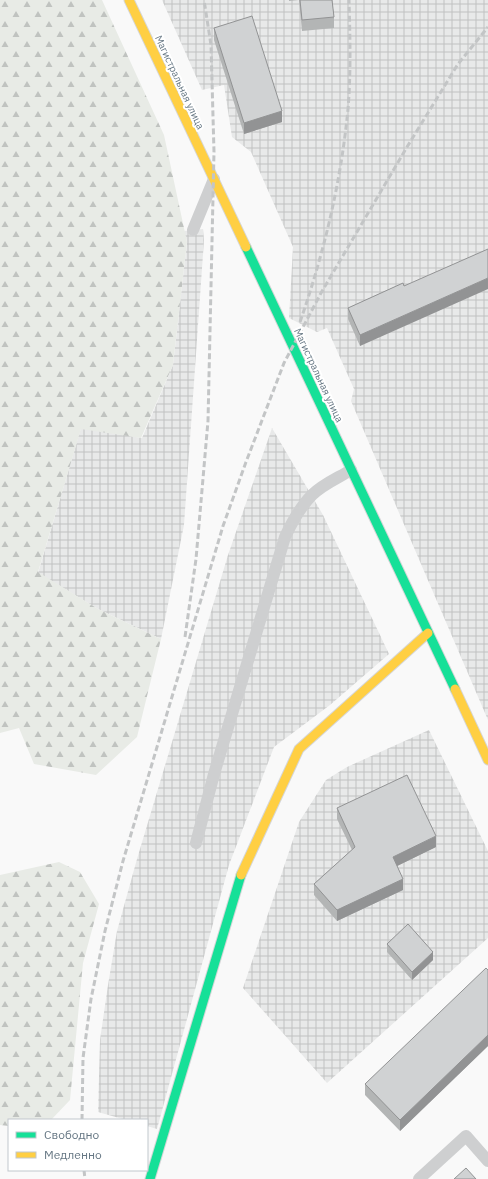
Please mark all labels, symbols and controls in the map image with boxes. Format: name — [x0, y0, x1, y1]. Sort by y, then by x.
street label: Магистральная улица — [152, 33, 207, 132]
street label: Магистральная улица — [291, 326, 346, 425]
legend — [8, 1119, 148, 1171]
text: Свободно — [44, 1127, 100, 1142]
text: Медленно — [44, 1147, 102, 1162]

